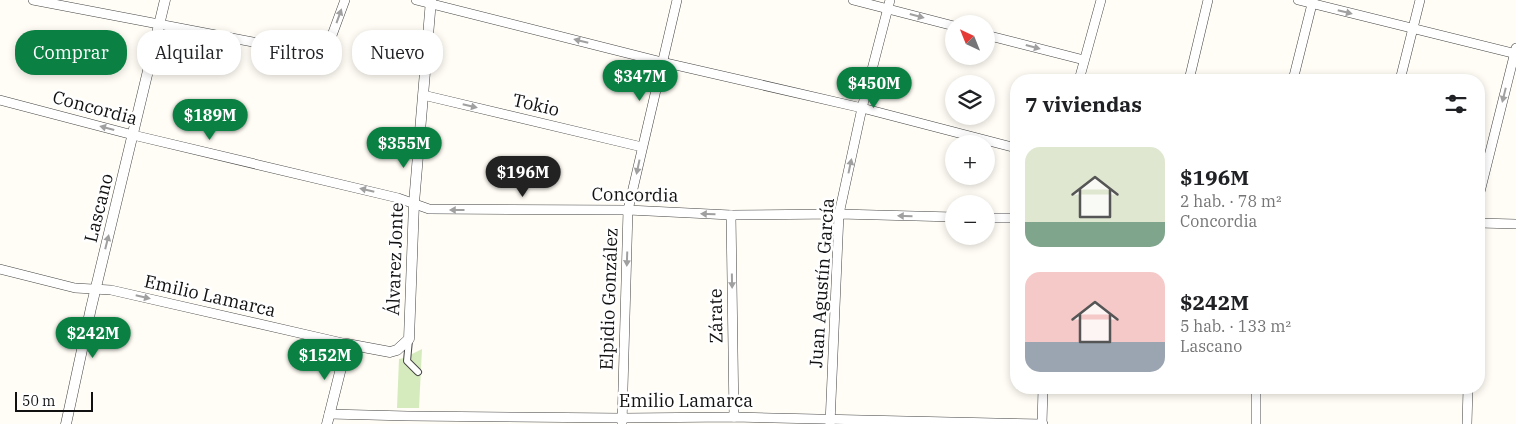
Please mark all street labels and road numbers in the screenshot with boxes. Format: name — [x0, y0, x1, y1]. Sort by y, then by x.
street label: Concordia — [50, 85, 140, 130]
street label: Tokio — [510, 88, 562, 121]
street label: Lascano — [79, 171, 118, 245]
street label: Concordia — [591, 182, 679, 207]
street label: Juan Agustín García — [804, 197, 839, 369]
street label: Álvarez Jonte — [381, 202, 408, 316]
street label: Elpidio González — [595, 227, 622, 370]
street label: Emilio Lamarca — [142, 269, 278, 322]
street label: Zárate — [704, 288, 727, 344]
street label: Emilio Lamarca — [619, 389, 753, 412]

